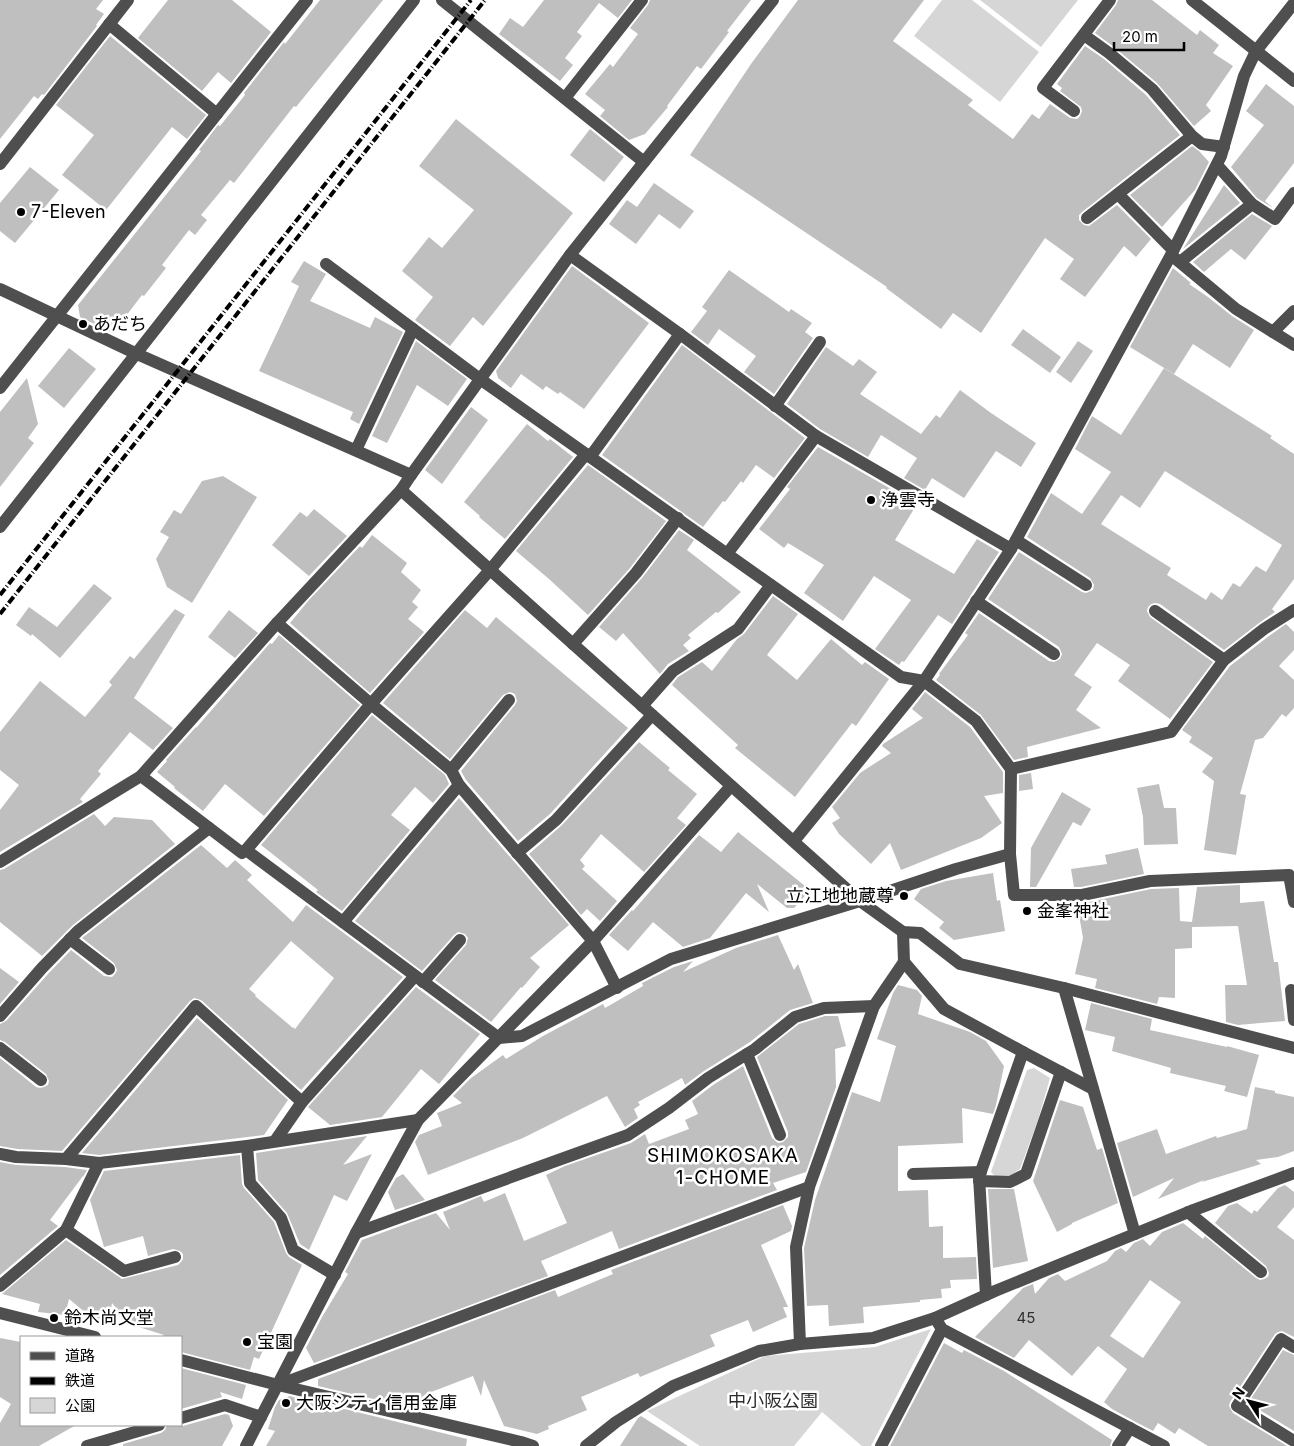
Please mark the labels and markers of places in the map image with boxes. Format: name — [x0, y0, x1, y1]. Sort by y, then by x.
place label: 7-Eleven — [31, 201, 106, 222]
marker: 7-Eleven — [15, 206, 27, 218]
place label: あだち — [93, 313, 147, 334]
marker: あだち — [77, 318, 89, 330]
place label: 浄雲寺 — [881, 489, 935, 510]
marker: 浄雲寺 — [865, 494, 877, 506]
place label: 立江地地蔵尊 — [786, 885, 894, 906]
marker: 立江地地蔵尊 — [898, 890, 910, 902]
place label: 金峯神社 — [1037, 900, 1109, 921]
marker: 金峯神社 — [1021, 905, 1033, 917]
place label: 鈴木尚文堂 — [64, 1307, 154, 1328]
marker: 鈴木尚文堂 — [48, 1312, 60, 1324]
place label: 宝園 — [257, 1331, 293, 1352]
marker: 宝園 — [241, 1336, 253, 1348]
place label: 大阪シティ信用金庫 — [296, 1392, 457, 1413]
marker: 大阪シティ信用金庫 — [280, 1397, 292, 1409]

